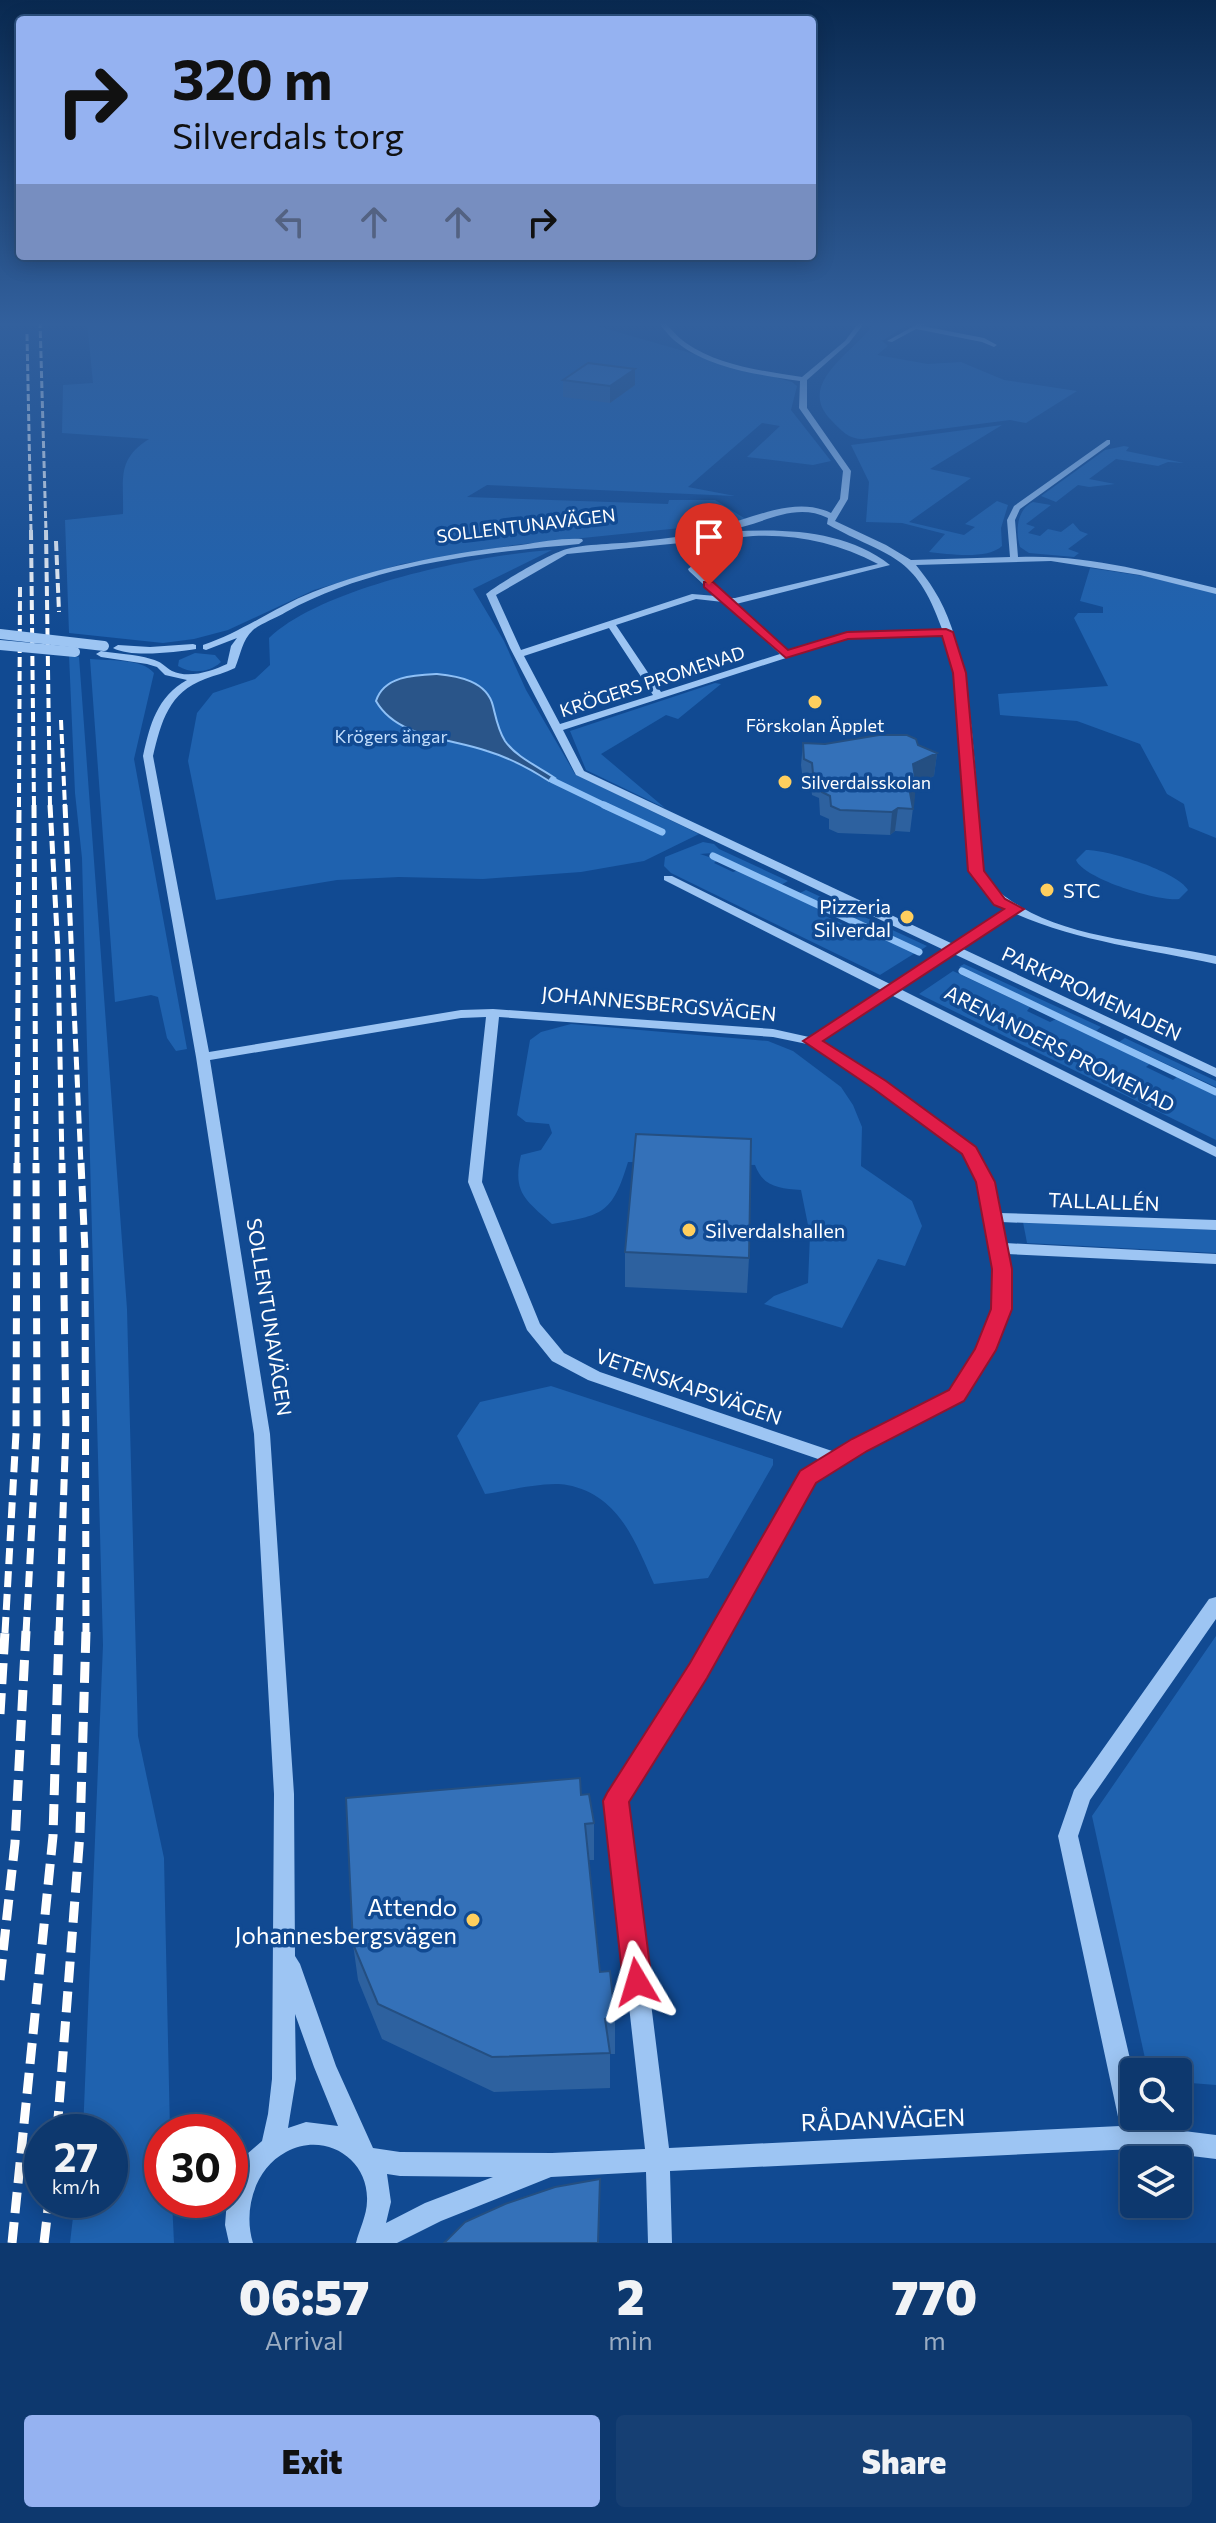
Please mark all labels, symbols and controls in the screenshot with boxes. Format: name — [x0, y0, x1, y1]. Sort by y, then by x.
text: 320 m — [172, 43, 333, 112]
icon: right — [40, 48, 144, 152]
text: Silverdals torg — [172, 112, 404, 156]
icon: left — [268, 200, 312, 244]
icon: ahead — [352, 200, 396, 244]
icon: ahead — [436, 200, 480, 244]
icon: right — [520, 200, 564, 244]
street label: SOLLENTUNAVÄGEN — [435, 503, 617, 547]
pin — [675, 503, 743, 585]
icon: arrive — [687, 515, 731, 559]
street label: KRÖGERS PROMENAD — [557, 641, 747, 721]
marker: Förskolan Äpplet — [806, 693, 824, 711]
place label: Förskolan Äpplet — [746, 714, 884, 736]
park label: Krögers ängar — [334, 725, 448, 747]
place label: Silverdalsskolan — [801, 771, 931, 793]
marker: Silverdalsskolan — [776, 773, 794, 791]
place label: STC — [1063, 878, 1100, 902]
marker: STC — [1038, 881, 1056, 899]
place label: Pizzeria Silverdal — [814, 894, 891, 941]
marker: Pizzeria Silverdal — [898, 908, 916, 926]
street label: PARKPROMENADEN — [998, 941, 1186, 1045]
street label: ARENANDERS PROMENAD — [941, 979, 1179, 1117]
street label: JOHANNESBERGSVÄGEN — [541, 981, 777, 1025]
street label: TALLALLÉN — [1048, 1187, 1160, 1215]
street label: SOLLENTUNAVÄGEN — [243, 1216, 297, 1418]
place label: Silverdalshallen — [705, 1218, 845, 1242]
marker: Silverdalshallen — [680, 1221, 698, 1239]
street label: VETENSKAPSVÄGEN — [593, 1343, 785, 1429]
place label: Attendo Johannesbergsvägen — [234, 1892, 457, 1949]
marker: Attendo Johannesbergsvägen — [464, 1911, 482, 1929]
position arrow — [595, 1940, 679, 2024]
map controls — [1120, 2058, 1192, 2218]
button: search — [1120, 2058, 1192, 2130]
street label: RÅDANVÄGEN — [800, 2102, 966, 2136]
speed limit sign: 30 — [144, 2114, 248, 2218]
text: 27 — [54, 2131, 98, 2180]
button: layers — [1120, 2146, 1192, 2218]
text: km/h — [52, 2174, 100, 2198]
text: 06:57 — [239, 2266, 370, 2325]
text: 2 — [617, 2266, 644, 2325]
text: 770 — [891, 2266, 977, 2325]
text: Arrival — [265, 2324, 344, 2355]
text: min — [608, 2324, 653, 2355]
text: m — [923, 2324, 946, 2355]
button: Exit — [24, 2415, 600, 2507]
button: Share — [616, 2415, 1192, 2507]

